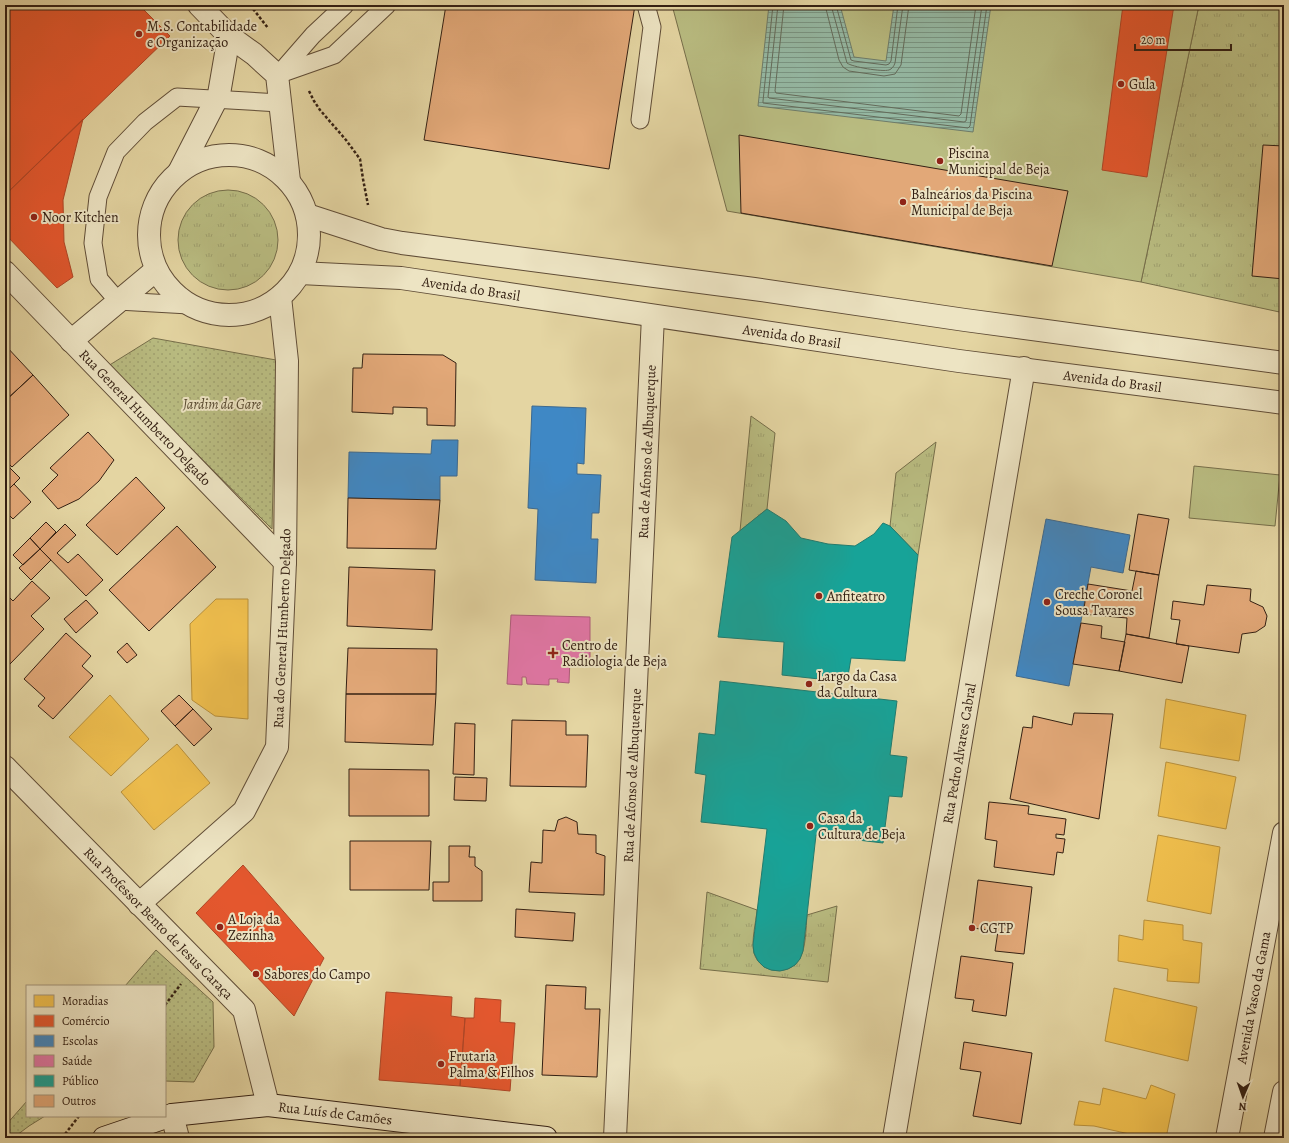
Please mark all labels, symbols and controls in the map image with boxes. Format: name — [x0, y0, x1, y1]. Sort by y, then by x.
place label: M.S. Contabilidade e Organização — [147, 17, 257, 52]
scale bar — [1135, 26, 1231, 52]
marker: M.S. Contabilidade e Organização — [134, 29, 144, 39]
text: 20 m — [1141, 32, 1165, 48]
place label: Gula — [1129, 75, 1156, 94]
marker: Gula — [1116, 79, 1126, 89]
place label: Piscina Municipal de Beja — [948, 144, 1050, 179]
marker: Piscina Municipal de Beja — [935, 156, 945, 166]
place label: Balneários da Piscina Municipal de Beja — [911, 185, 1033, 220]
marker: Balneários da Piscina Municipal de Beja — [898, 197, 908, 207]
place label: Noor Kitchen — [42, 208, 119, 227]
marker: Noor Kitchen — [29, 212, 39, 222]
street label: Avenida do Brasil — [420, 272, 522, 305]
street label: Avenida do Brasil — [740, 319, 843, 353]
street label: Rua General Humberto Delgado — [75, 345, 216, 490]
street label: Rua de Afonso de Albuquerque — [633, 364, 660, 539]
street label: Avenida do Brasil — [1061, 365, 1163, 397]
park label: Jardim da Gare — [182, 395, 261, 414]
street label: Rua do General Humberto Delgado — [268, 528, 295, 729]
place label: Creche Coronel Sousa Tavares — [1055, 585, 1143, 620]
place label: Anfiteatro — [826, 587, 885, 606]
marker: Anfiteatro — [814, 591, 824, 601]
marker: Creche Coronel Sousa Tavares — [1042, 597, 1052, 607]
place label: Centro de Radiologia de Beja — [562, 636, 667, 671]
marker: Centro de Radiologia de Beja — [547, 647, 559, 659]
place label: Largo da Casa da Cultura — [817, 667, 897, 702]
marker: Largo da Casa da Cultura — [804, 679, 814, 689]
street label: Rua Pedro Alvares Cabral — [938, 681, 980, 825]
street label: Rua de Afonso de Albuquerque — [618, 688, 645, 863]
place label: Casa da Cultura de Beja — [818, 809, 906, 844]
marker: Casa da Cultura de Beja — [805, 821, 815, 831]
street label: Rua Professor Bento de Jesus Caraça — [79, 843, 238, 1004]
place label: A Loja da Zezinha — [227, 910, 280, 945]
place label: CGTP — [980, 919, 1014, 938]
marker: A Loja da Zezinha — [215, 922, 225, 932]
marker: CGTP — [967, 923, 977, 933]
street label: Avenida Vasco da Gama — [1231, 929, 1275, 1066]
place label: Sabores do Campo — [264, 965, 370, 984]
marker: Sabores do Campo — [251, 969, 261, 979]
legend — [26, 985, 166, 1117]
text: Moradias — [62, 993, 108, 1009]
text: Comércio — [62, 1013, 110, 1029]
text: Escolas — [62, 1033, 98, 1049]
place label: Frutaria Palma & Filhos — [449, 1047, 534, 1082]
text: Saúde — [62, 1053, 92, 1069]
marker: Frutaria Palma & Filhos — [436, 1059, 446, 1069]
text: Público — [62, 1073, 98, 1089]
north arrow — [1223, 1077, 1263, 1117]
text: Outros — [62, 1093, 96, 1109]
street label: Rua Luís de Camões — [277, 1097, 393, 1129]
text: N — [1238, 1099, 1247, 1114]

